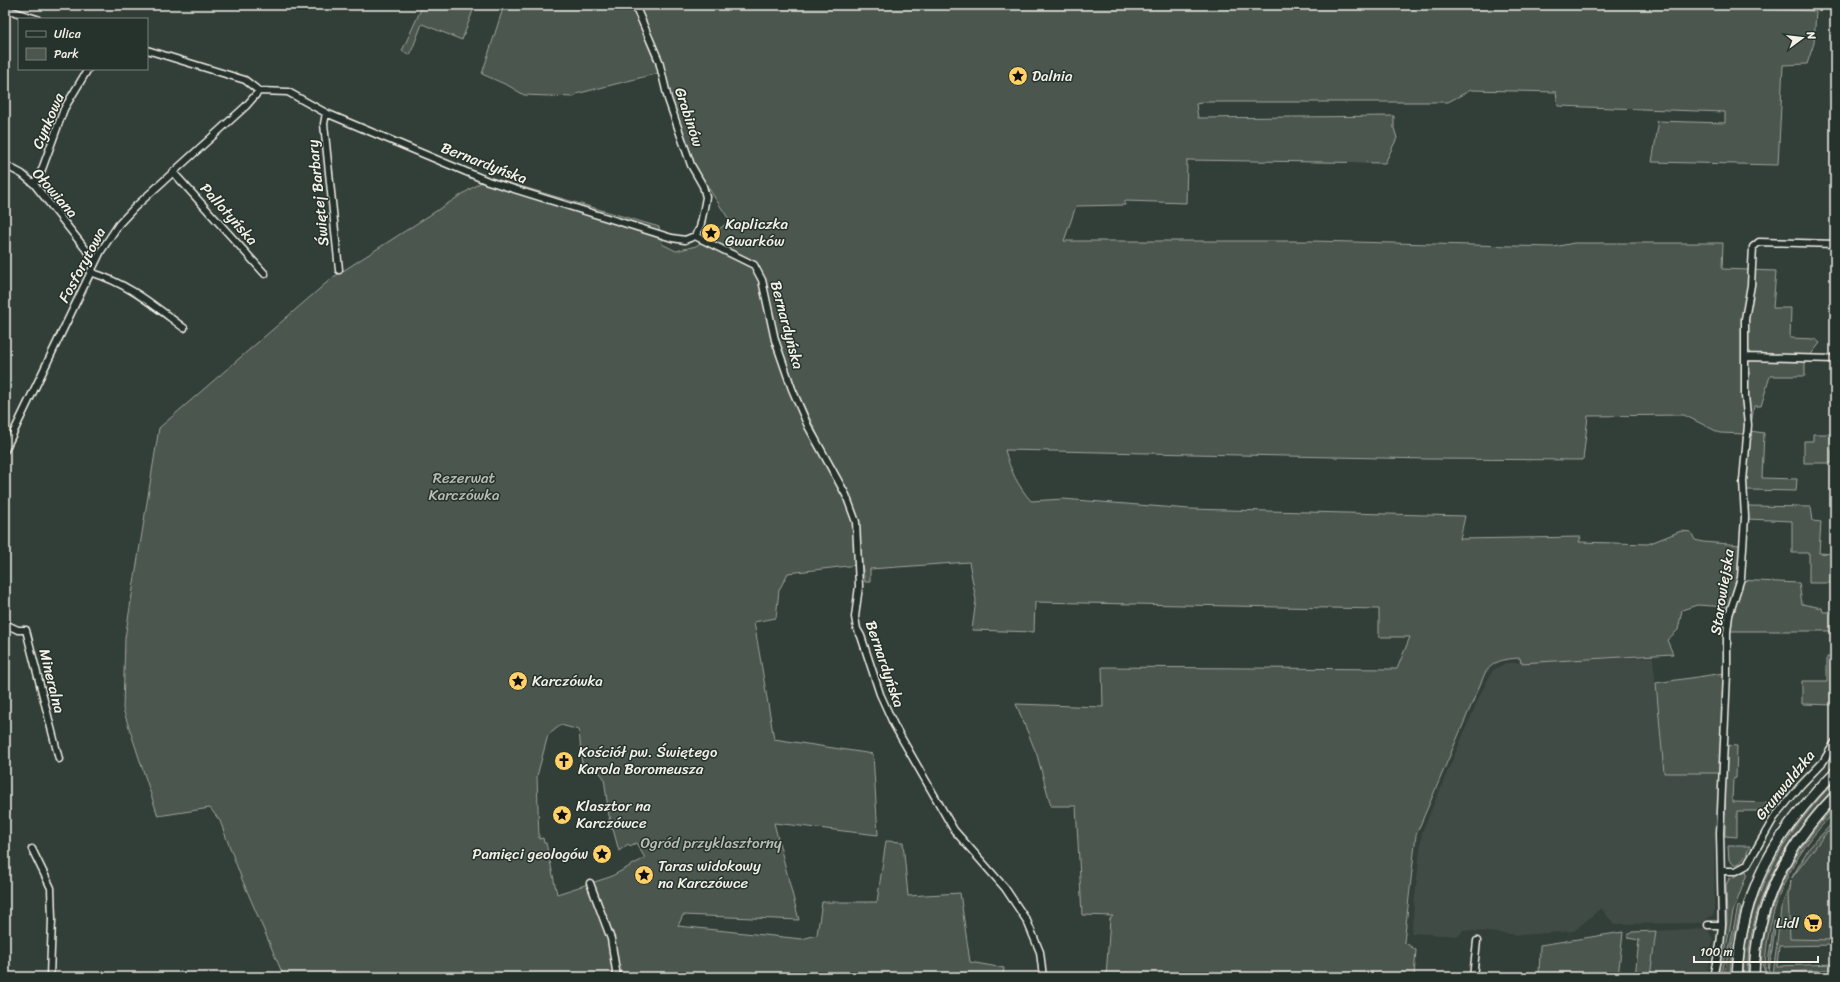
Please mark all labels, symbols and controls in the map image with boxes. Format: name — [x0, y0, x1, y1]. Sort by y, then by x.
legend — [18, 18, 148, 70]
north arrow — [1782, 18, 1822, 58]
text: Ulica — [54, 23, 82, 45]
text: N — [1801, 28, 1821, 42]
text: Park — [54, 43, 79, 65]
place label: Dalnia — [1032, 63, 1073, 89]
place icon: Dalnia — [1007, 65, 1029, 87]
street label: Grabinów — [667, 84, 711, 151]
street label: Cynkowa — [25, 88, 72, 153]
street label: Bernardyńska — [437, 135, 531, 192]
street label: Świętej Barbary — [299, 138, 337, 247]
street label: Ołowiana — [26, 162, 85, 224]
street label: Pallotyńska — [194, 177, 265, 252]
place label: Kapliczka Gwarków — [725, 211, 789, 254]
street label: Fosforytowa — [51, 222, 113, 308]
place icon: Kapliczka Gwarków — [700, 222, 722, 244]
street label: Bernardyńska — [763, 278, 811, 373]
park label: Rezerwat Karczówka — [429, 465, 500, 508]
street label: Starowiejska — [1702, 547, 1742, 637]
street label: Bernardyńska — [858, 617, 912, 711]
street label: Mineralna — [31, 646, 73, 716]
place label: Karczówka — [532, 668, 603, 694]
place icon: Karczówka — [507, 670, 529, 692]
place label: Kościół pw. Świętego Karola Boromeusza — [578, 739, 718, 782]
street label: Grunwaldzka — [1748, 744, 1822, 826]
church icon: Kościół pw. Świętego Karola Boromeusza — [553, 750, 575, 772]
place label: Klasztor na Karczówce — [576, 793, 651, 836]
place icon: Klasztor na Karczówce — [551, 804, 573, 826]
park label: Ogród przyklasztorny — [640, 830, 782, 856]
place label: Pamięci geologów — [472, 841, 589, 867]
place icon: Pamięci geologów — [591, 843, 613, 865]
place label: Taras widokowy na Karczówce — [658, 853, 761, 896]
place icon: Taras widokowy na Karczówce — [633, 864, 655, 886]
place label: Lidl — [1776, 910, 1800, 936]
supermarket icon: Lidl — [1802, 912, 1824, 934]
scale bar — [1694, 938, 1818, 964]
text: 100 m — [1700, 941, 1733, 963]

